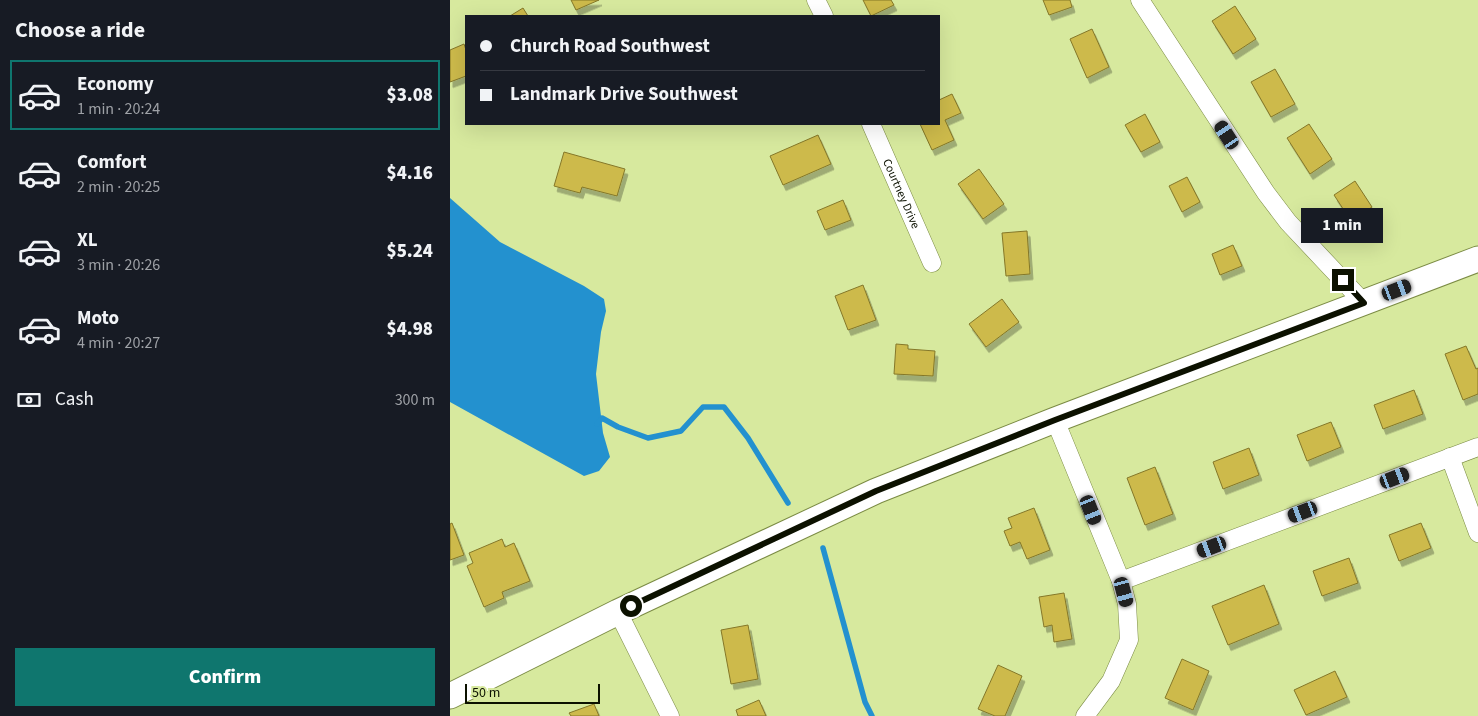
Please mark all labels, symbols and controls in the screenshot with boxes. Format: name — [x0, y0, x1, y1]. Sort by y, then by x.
text: Choose a ride — [15, 14, 145, 46]
text: Church Road Southwest — [510, 33, 710, 60]
text: Economy — [77, 71, 154, 98]
icon: car — [17, 73, 62, 118]
text: Landmark Drive Southwest — [510, 81, 738, 108]
text: $3.08 — [387, 82, 433, 109]
text: 1 min · 20:24 — [77, 98, 160, 120]
car — [1212, 118, 1241, 152]
text: Comfort — [77, 149, 147, 176]
icon: car — [17, 151, 62, 196]
street label: Courtney Drive — [878, 156, 924, 231]
text: $4.16 — [387, 160, 433, 187]
text: 2 min · 20:25 — [77, 176, 160, 198]
callout: 1 min — [1302, 208, 1384, 242]
text: 1 min — [1322, 214, 1362, 236]
text: XL — [77, 227, 98, 254]
icon: car — [17, 229, 62, 274]
text: $5.24 — [387, 238, 433, 265]
text: 3 min · 20:26 — [77, 254, 160, 276]
route end — [1332, 269, 1354, 291]
car — [1380, 278, 1413, 302]
text: Moto — [77, 305, 119, 332]
icon: car — [17, 307, 62, 352]
text: $4.98 — [387, 316, 433, 343]
text: 4 min · 20:27 — [77, 332, 160, 354]
icon: cash — [15, 386, 43, 414]
text: Cash — [55, 386, 94, 413]
text: 300 m — [395, 389, 435, 411]
car — [1378, 466, 1411, 490]
car — [1078, 493, 1103, 527]
car — [1286, 500, 1319, 524]
car — [1195, 535, 1228, 559]
car — [1112, 576, 1135, 608]
route start — [620, 595, 642, 617]
button: Confirm — [15, 648, 435, 706]
scale bar — [465, 681, 600, 704]
text: 50 m — [472, 683, 500, 703]

